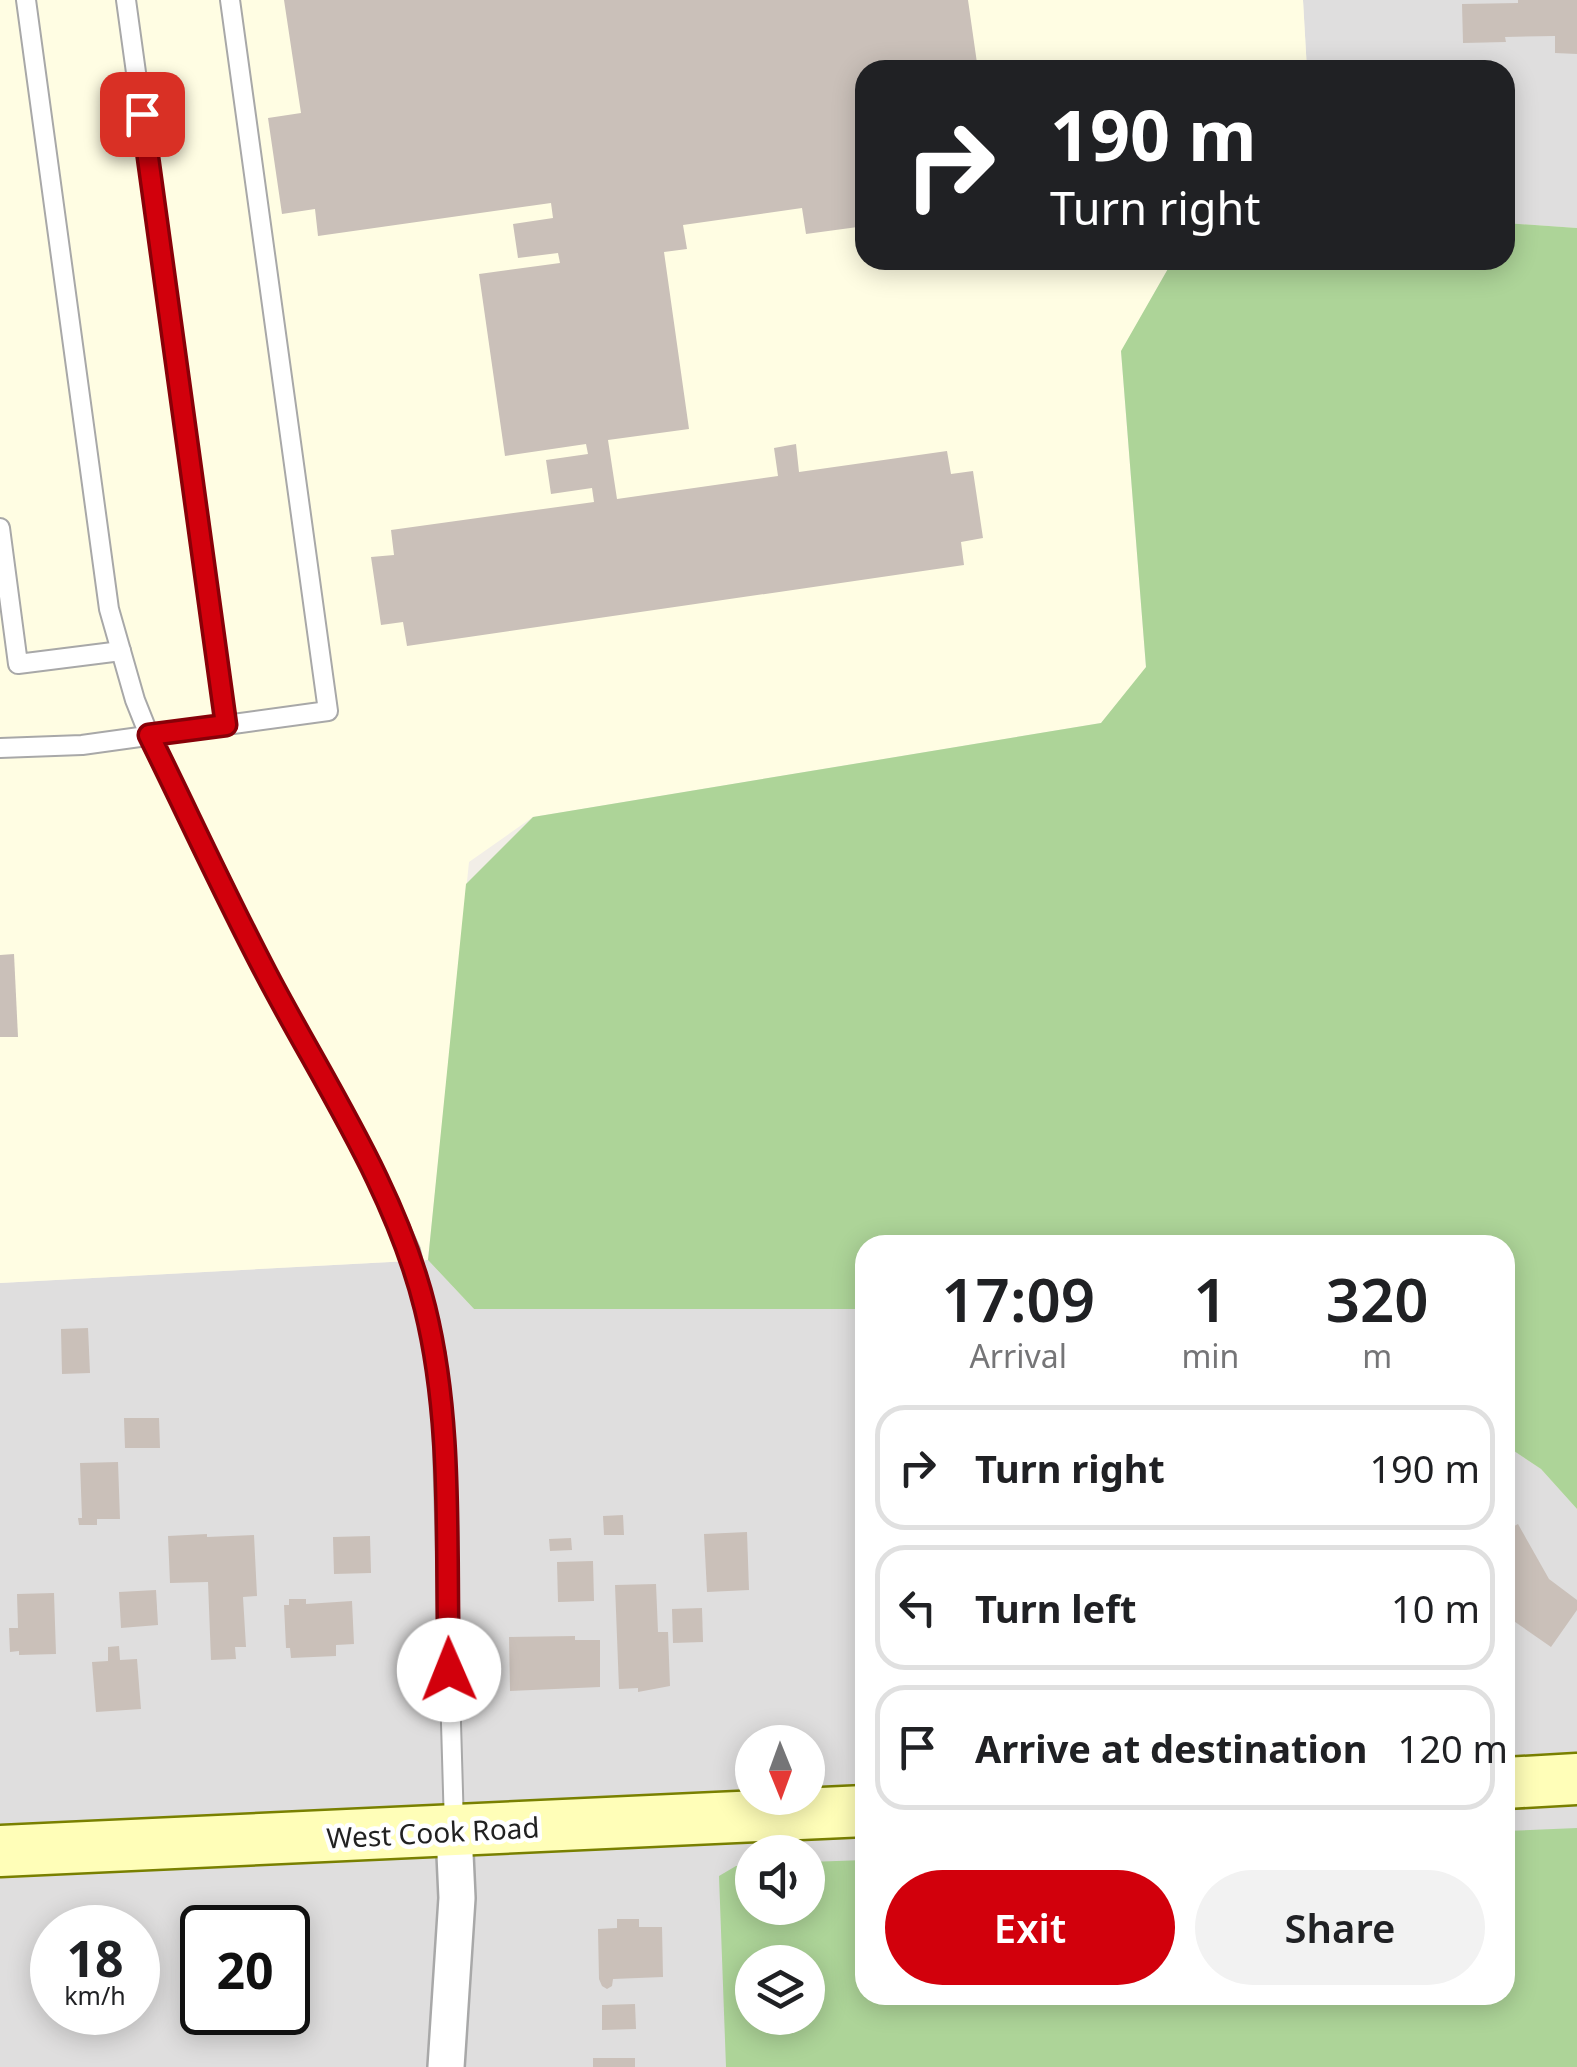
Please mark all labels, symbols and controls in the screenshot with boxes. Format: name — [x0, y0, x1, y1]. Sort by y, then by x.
pin — [100, 72, 185, 157]
text: 190 m — [1050, 86, 1257, 182]
icon: arrive — [115, 87, 170, 142]
icon: right — [885, 100, 1015, 230]
text: Turn right — [1050, 177, 1261, 238]
text: 17:09 — [941, 1258, 1095, 1340]
text: 1 — [1193, 1258, 1228, 1340]
text: 320 — [1326, 1258, 1429, 1340]
text: Arrival — [969, 1334, 1067, 1377]
text: min — [1181, 1334, 1239, 1377]
text: m — [1362, 1334, 1392, 1377]
icon: right — [890, 1440, 945, 1495]
text: Turn right — [975, 1442, 1165, 1494]
text: 190 m — [1369, 1442, 1480, 1494]
icon: left — [890, 1580, 945, 1635]
text: Turn left — [975, 1582, 1137, 1634]
text: 10 m — [1391, 1582, 1480, 1634]
position arrow — [397, 1618, 501, 1722]
icon: arrive — [890, 1720, 945, 1775]
text: Arrive at destination — [975, 1722, 1367, 1774]
text: 120 m — [1397, 1722, 1508, 1774]
north arrow — [735, 1725, 825, 1815]
map controls — [735, 1725, 825, 2035]
street label: West Cook Road — [326, 1807, 540, 1857]
button: sound — [735, 1835, 825, 1925]
button: Exit — [885, 1870, 1175, 1985]
button: Share — [1195, 1870, 1485, 1985]
speed limit sign: 20 — [180, 1905, 310, 2035]
text: 18 — [66, 1924, 124, 1992]
button: layers — [735, 1945, 825, 2035]
text: km/h — [64, 1978, 126, 2012]

